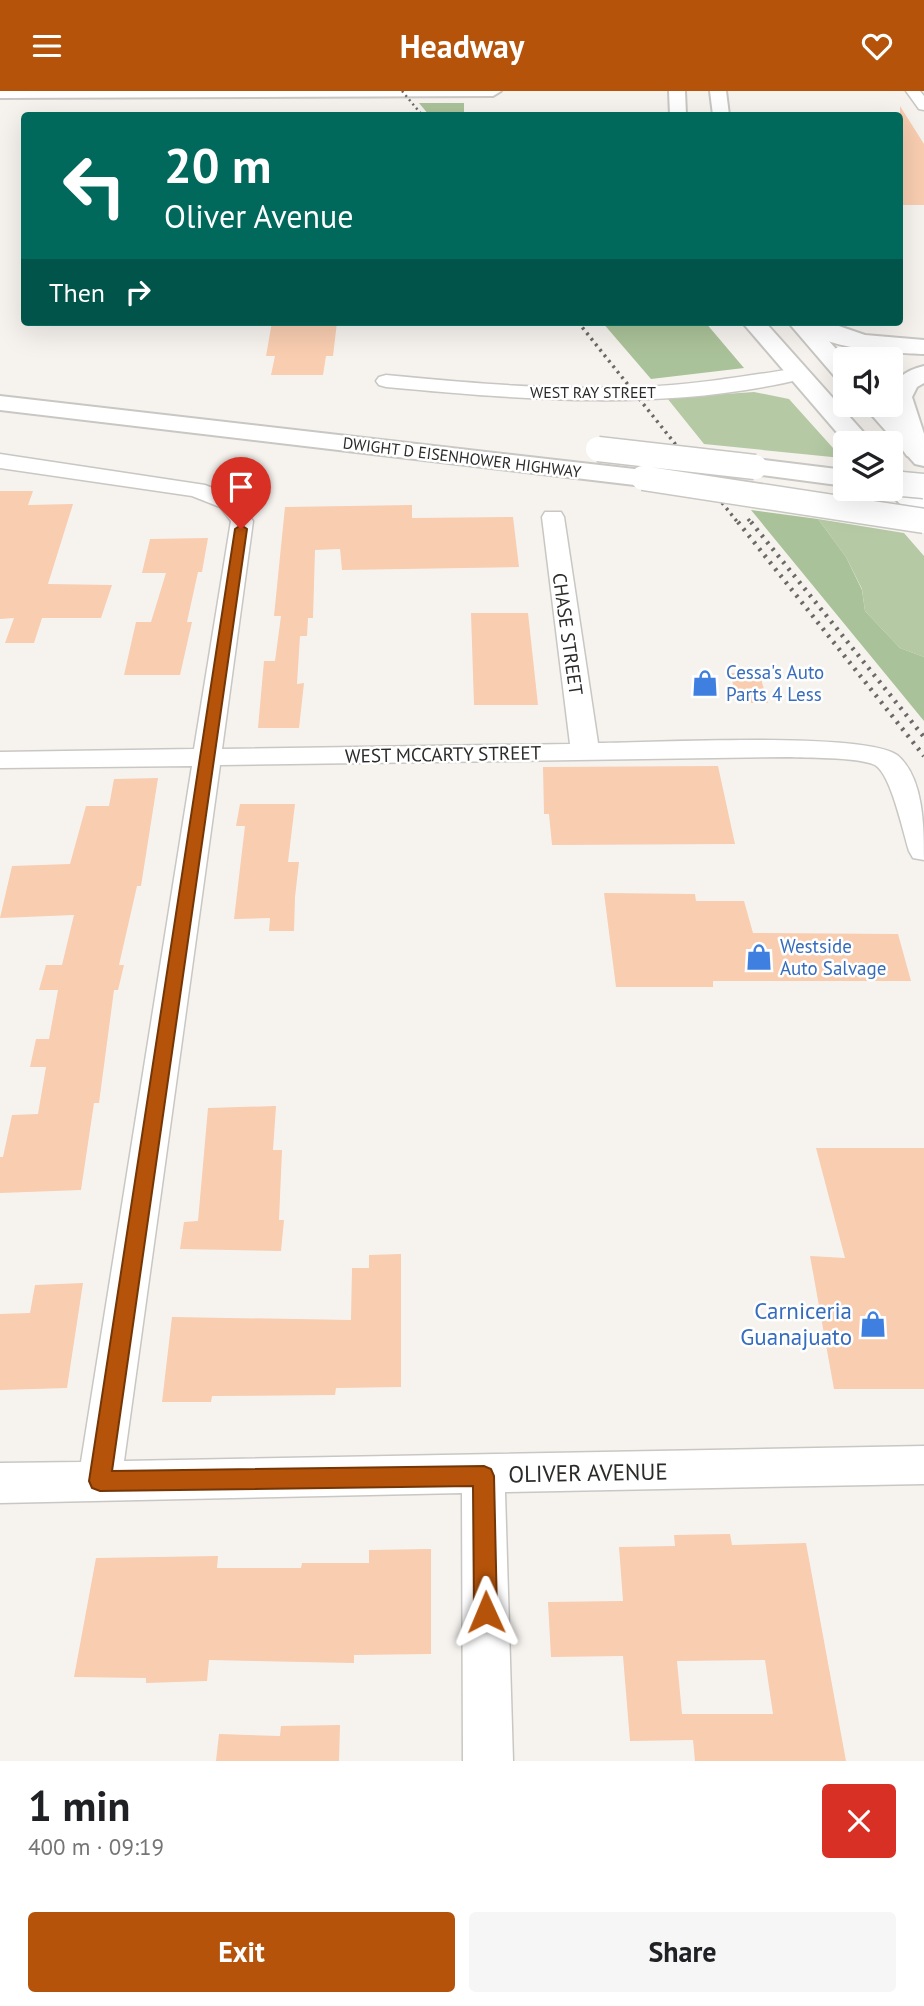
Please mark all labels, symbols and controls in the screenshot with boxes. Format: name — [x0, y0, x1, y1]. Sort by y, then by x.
text: Headway — [400, 25, 524, 67]
icon: menu — [28, 27, 66, 65]
icon: heart — [858, 27, 896, 65]
text: 20 m — [164, 133, 271, 197]
icon: left — [49, 140, 140, 231]
text: Oliver Avenue — [164, 195, 353, 237]
icon: right — [119, 273, 157, 311]
text: Then — [49, 276, 105, 309]
map controls — [833, 347, 903, 501]
button: sound — [833, 347, 903, 417]
street label: WEST RAY STREET — [530, 382, 656, 402]
button: layers — [833, 431, 903, 501]
street label: DWIGHT D EISENHOWER HIGHWAY — [342, 432, 582, 482]
pin — [211, 457, 271, 529]
icon: arrive — [222, 468, 260, 506]
street label: CHASE STREET — [548, 571, 589, 697]
place label: Cessa's Auto Parts 4 Less — [726, 660, 824, 706]
shop icon: Cessa's Auto Parts 4 Less — [690, 668, 720, 698]
street label: WEST MCCARTY STREET — [345, 740, 542, 768]
place label: Westside Auto Salvage — [780, 934, 886, 980]
shop icon: Westside Auto Salvage — [744, 942, 774, 972]
place label: Carniceria Guanajuato — [740, 1296, 852, 1351]
shop icon: Carniceria Guanajuato — [858, 1309, 888, 1339]
street label: OLIVER AVENUE — [508, 1457, 668, 1488]
position arrow — [449, 1575, 523, 1649]
text: 1 min — [28, 1778, 130, 1833]
button: close — [822, 1784, 896, 1858]
text: 400 m · 09:19 — [28, 1832, 164, 1861]
button: Exit — [28, 1912, 455, 1992]
button: Share — [469, 1912, 896, 1992]

